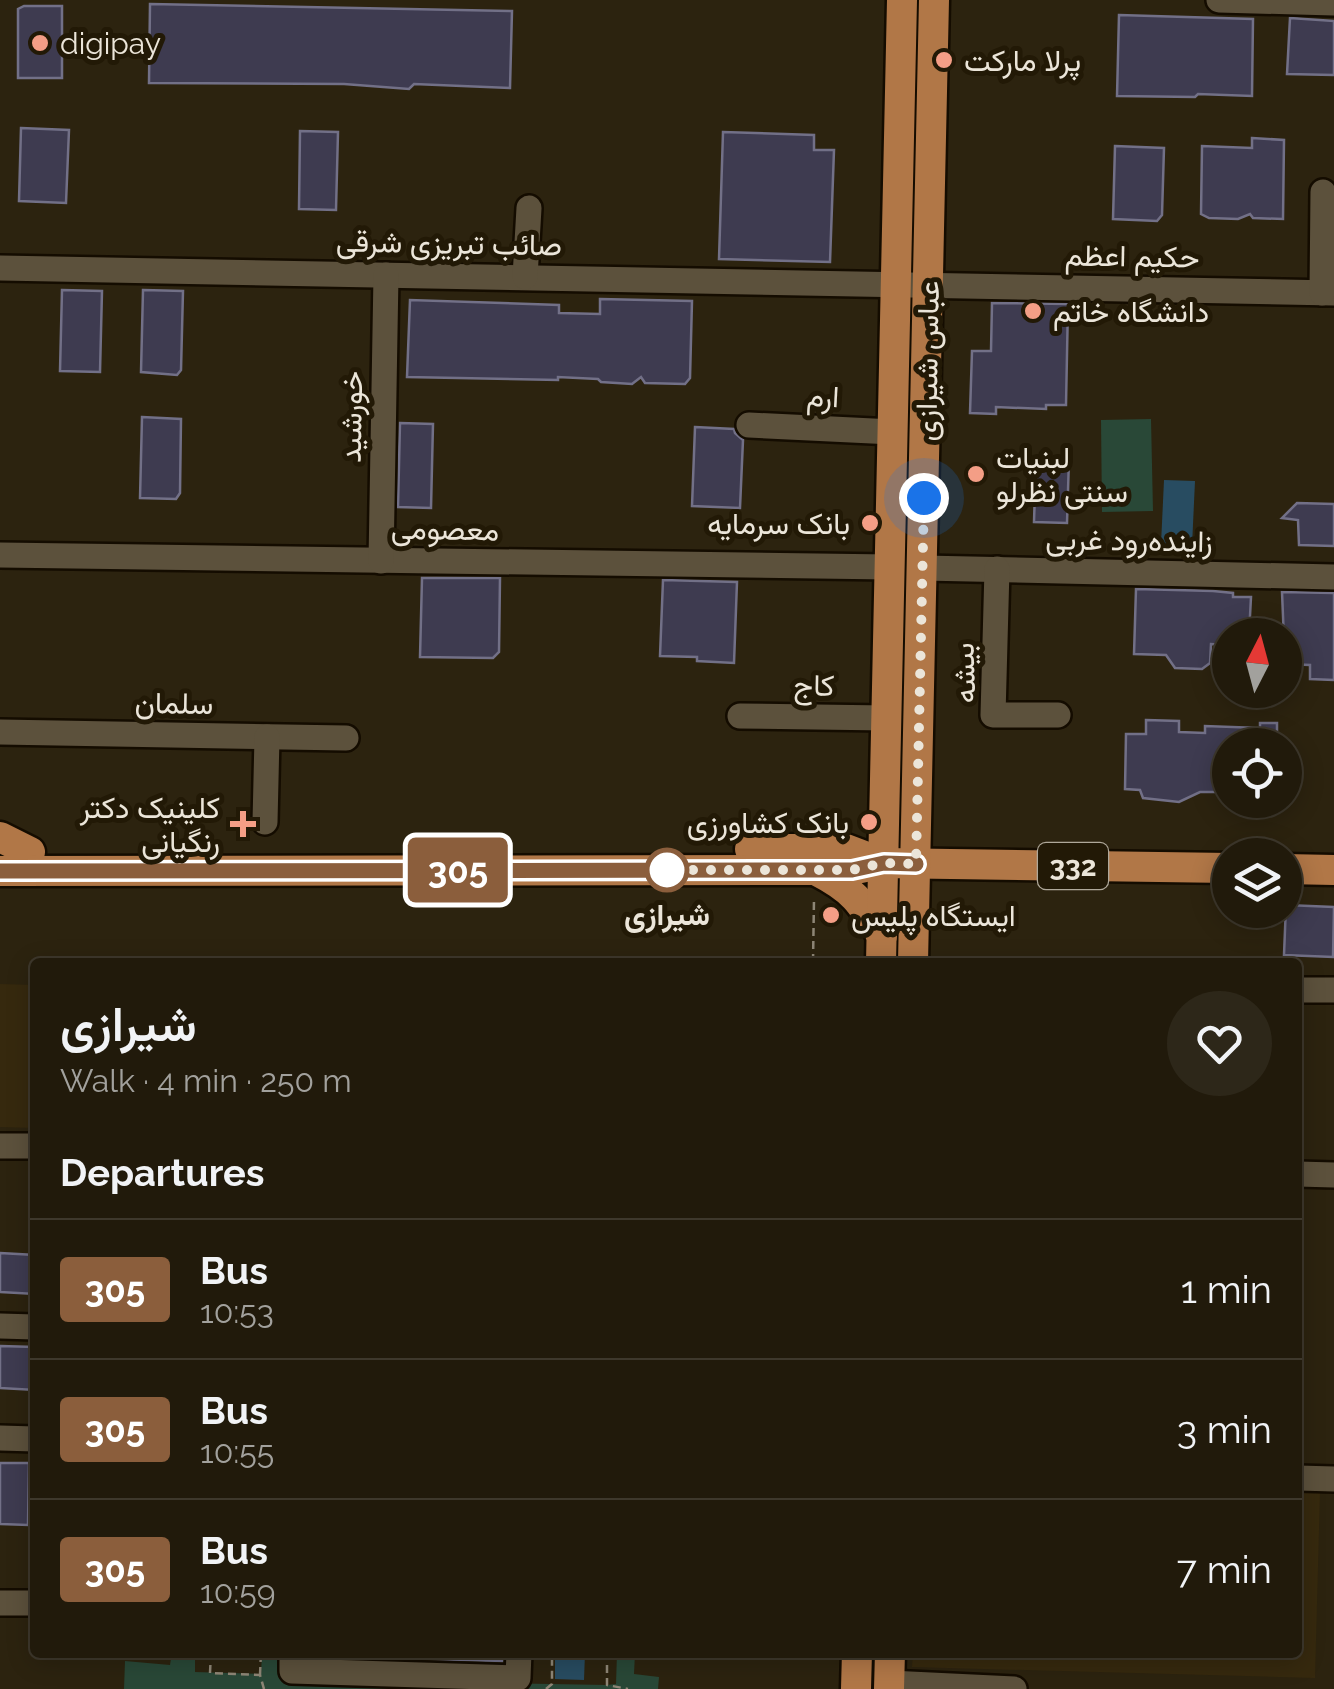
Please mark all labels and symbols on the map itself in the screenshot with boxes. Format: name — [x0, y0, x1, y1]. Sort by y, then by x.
place label: digipay — [60, 26, 161, 61]
marker: digipay — [29, 32, 51, 54]
place label: پرلا مارکت — [964, 43, 1081, 81]
marker: پرلا مارکت — [933, 49, 955, 71]
street label: صائب تبریزی شرقی — [336, 224, 562, 263]
street label: حکیم اعظم — [1064, 237, 1200, 277]
street label: عباس شیرازی — [908, 280, 947, 442]
place label: دانشگاه خاتم — [1053, 294, 1209, 331]
marker: دانشگاه خاتم — [1022, 300, 1044, 322]
street label: خورشید — [333, 371, 370, 463]
street label: ارم — [806, 378, 840, 416]
place label: لبنیات سنتی نظرلو — [996, 440, 1128, 510]
marker: لبنیات سنتی نظرلو — [965, 463, 987, 485]
your location — [899, 473, 949, 523]
place label: بانک سرمایه — [707, 506, 850, 542]
street label: معصومی — [391, 511, 499, 548]
marker: بانک سرمایه — [859, 512, 881, 534]
street label: زاینده‌رود غربی — [1045, 521, 1213, 560]
north arrow — [1212, 618, 1302, 708]
street label: بیشه — [945, 642, 983, 704]
street label: کاج — [793, 667, 835, 706]
street label: سلمان — [134, 685, 214, 721]
place label: کلینیک دکتر رنگیانی — [79, 790, 220, 860]
place label: بانک کشاورزی — [687, 805, 849, 841]
marker: کلینیک دکتر رنگیانی — [230, 811, 256, 837]
marker: بانک کشاورزی — [858, 811, 880, 833]
line badge: 305 — [400, 838, 516, 902]
road number: 332 — [1038, 843, 1108, 889]
marker: شیرازی — [646, 849, 688, 891]
place label: شیرازی — [624, 897, 710, 933]
place label: ایستگاه پلیس — [851, 898, 1016, 936]
marker: ایستگاه پلیس — [820, 904, 842, 926]

